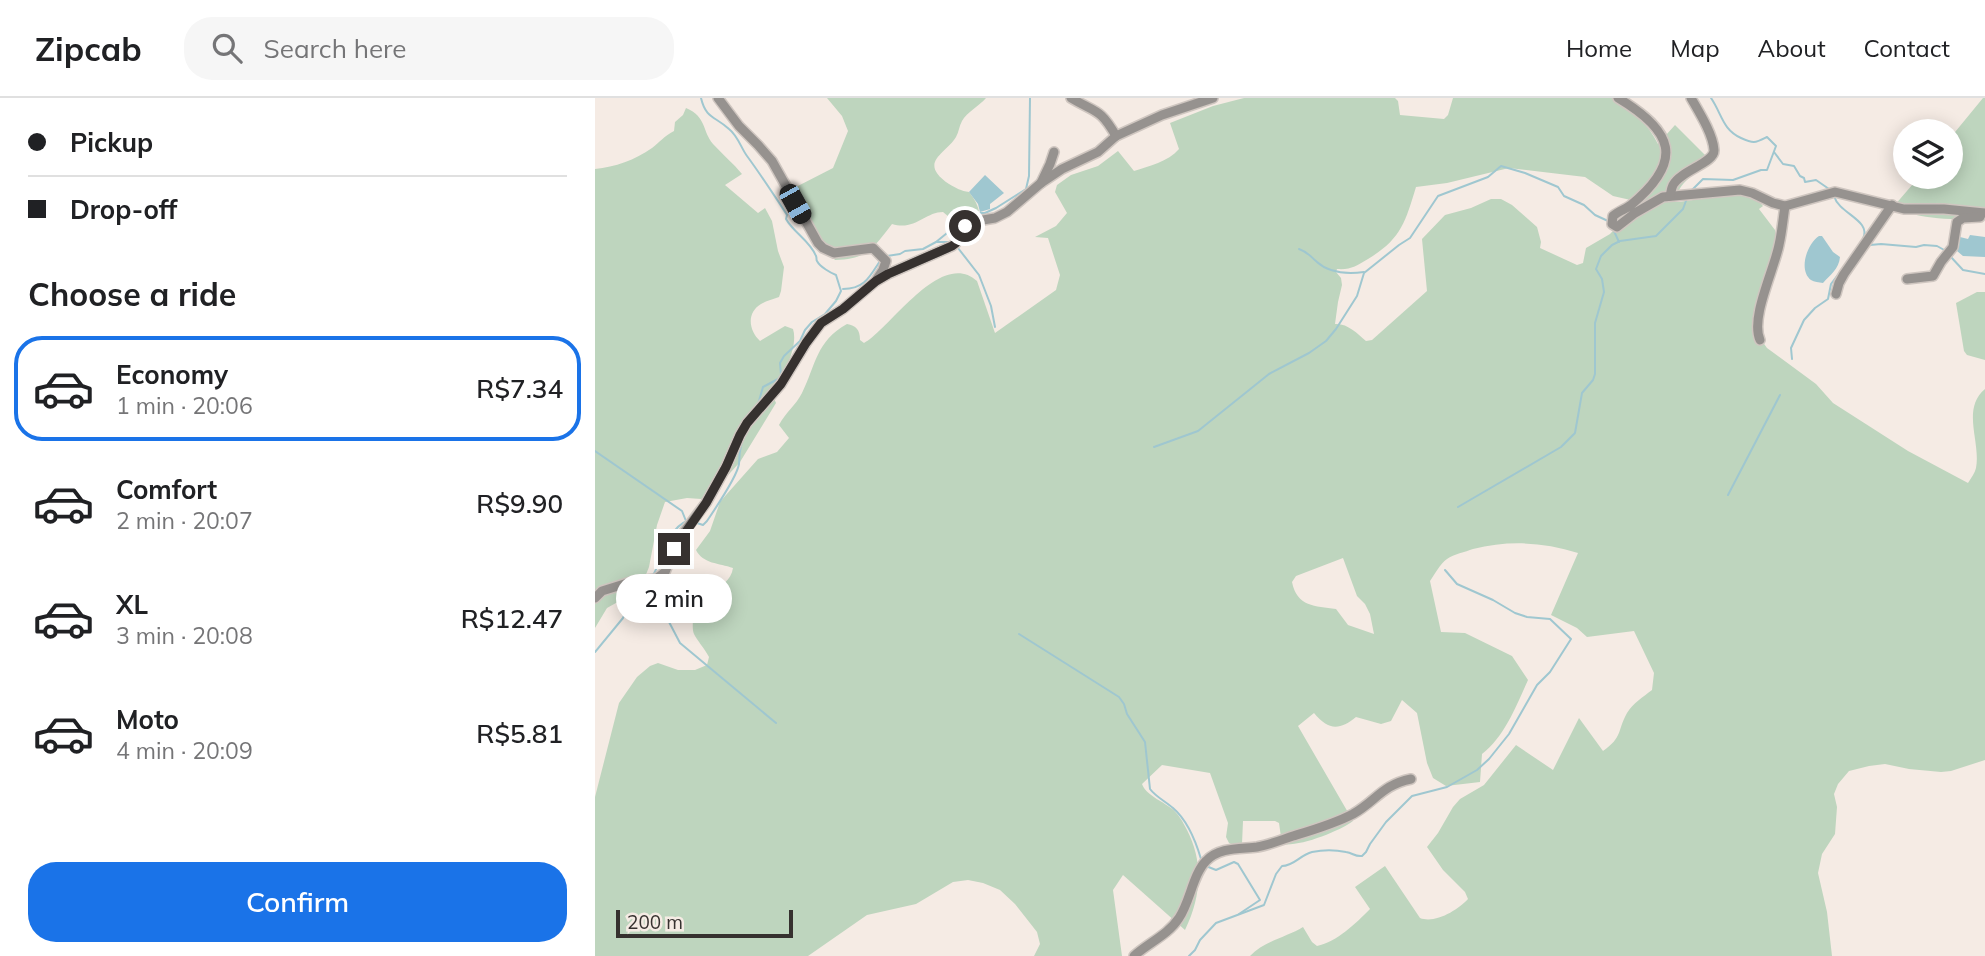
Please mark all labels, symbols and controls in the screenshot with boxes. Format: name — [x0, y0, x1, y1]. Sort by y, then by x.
search box — [184, 17, 674, 80]
text: Zipcab — [35, 28, 142, 69]
icon: search — [208, 29, 246, 67]
text: Search here — [264, 32, 407, 65]
text: Home — [1566, 33, 1632, 63]
text: Map — [1670, 33, 1720, 63]
text: About — [1758, 33, 1826, 63]
text: Contact — [1864, 33, 1950, 63]
map controls — [1893, 119, 1963, 189]
button: layers — [1893, 119, 1963, 189]
text: Pickup — [70, 126, 153, 159]
car — [776, 181, 815, 227]
text: Drop-off — [70, 193, 177, 226]
route start — [949, 210, 981, 242]
text: Choose a ride — [28, 274, 236, 314]
icon: car — [32, 357, 95, 420]
text: Economy — [116, 358, 228, 391]
text: R$7.34 — [476, 372, 563, 405]
text: 1 min · 20:06 — [116, 391, 253, 420]
icon: car — [32, 472, 95, 535]
text: Comfort — [116, 473, 217, 506]
text: R$9.90 — [476, 487, 563, 520]
text: 2 min · 20:07 — [116, 506, 253, 535]
route end — [658, 533, 690, 565]
callout: 2 min — [616, 574, 732, 622]
text: 2 min — [644, 584, 704, 613]
icon: car — [32, 587, 95, 650]
text: XL — [116, 588, 148, 621]
text: R$12.47 — [461, 602, 563, 635]
text: 3 min · 20:08 — [116, 621, 253, 650]
icon: car — [32, 702, 95, 765]
text: Moto — [116, 703, 179, 736]
text: R$5.81 — [476, 717, 563, 750]
text: 4 min · 20:09 — [116, 736, 253, 765]
button: Confirm — [28, 862, 567, 942]
scale bar — [616, 907, 793, 939]
text: 200 m — [627, 910, 683, 934]

